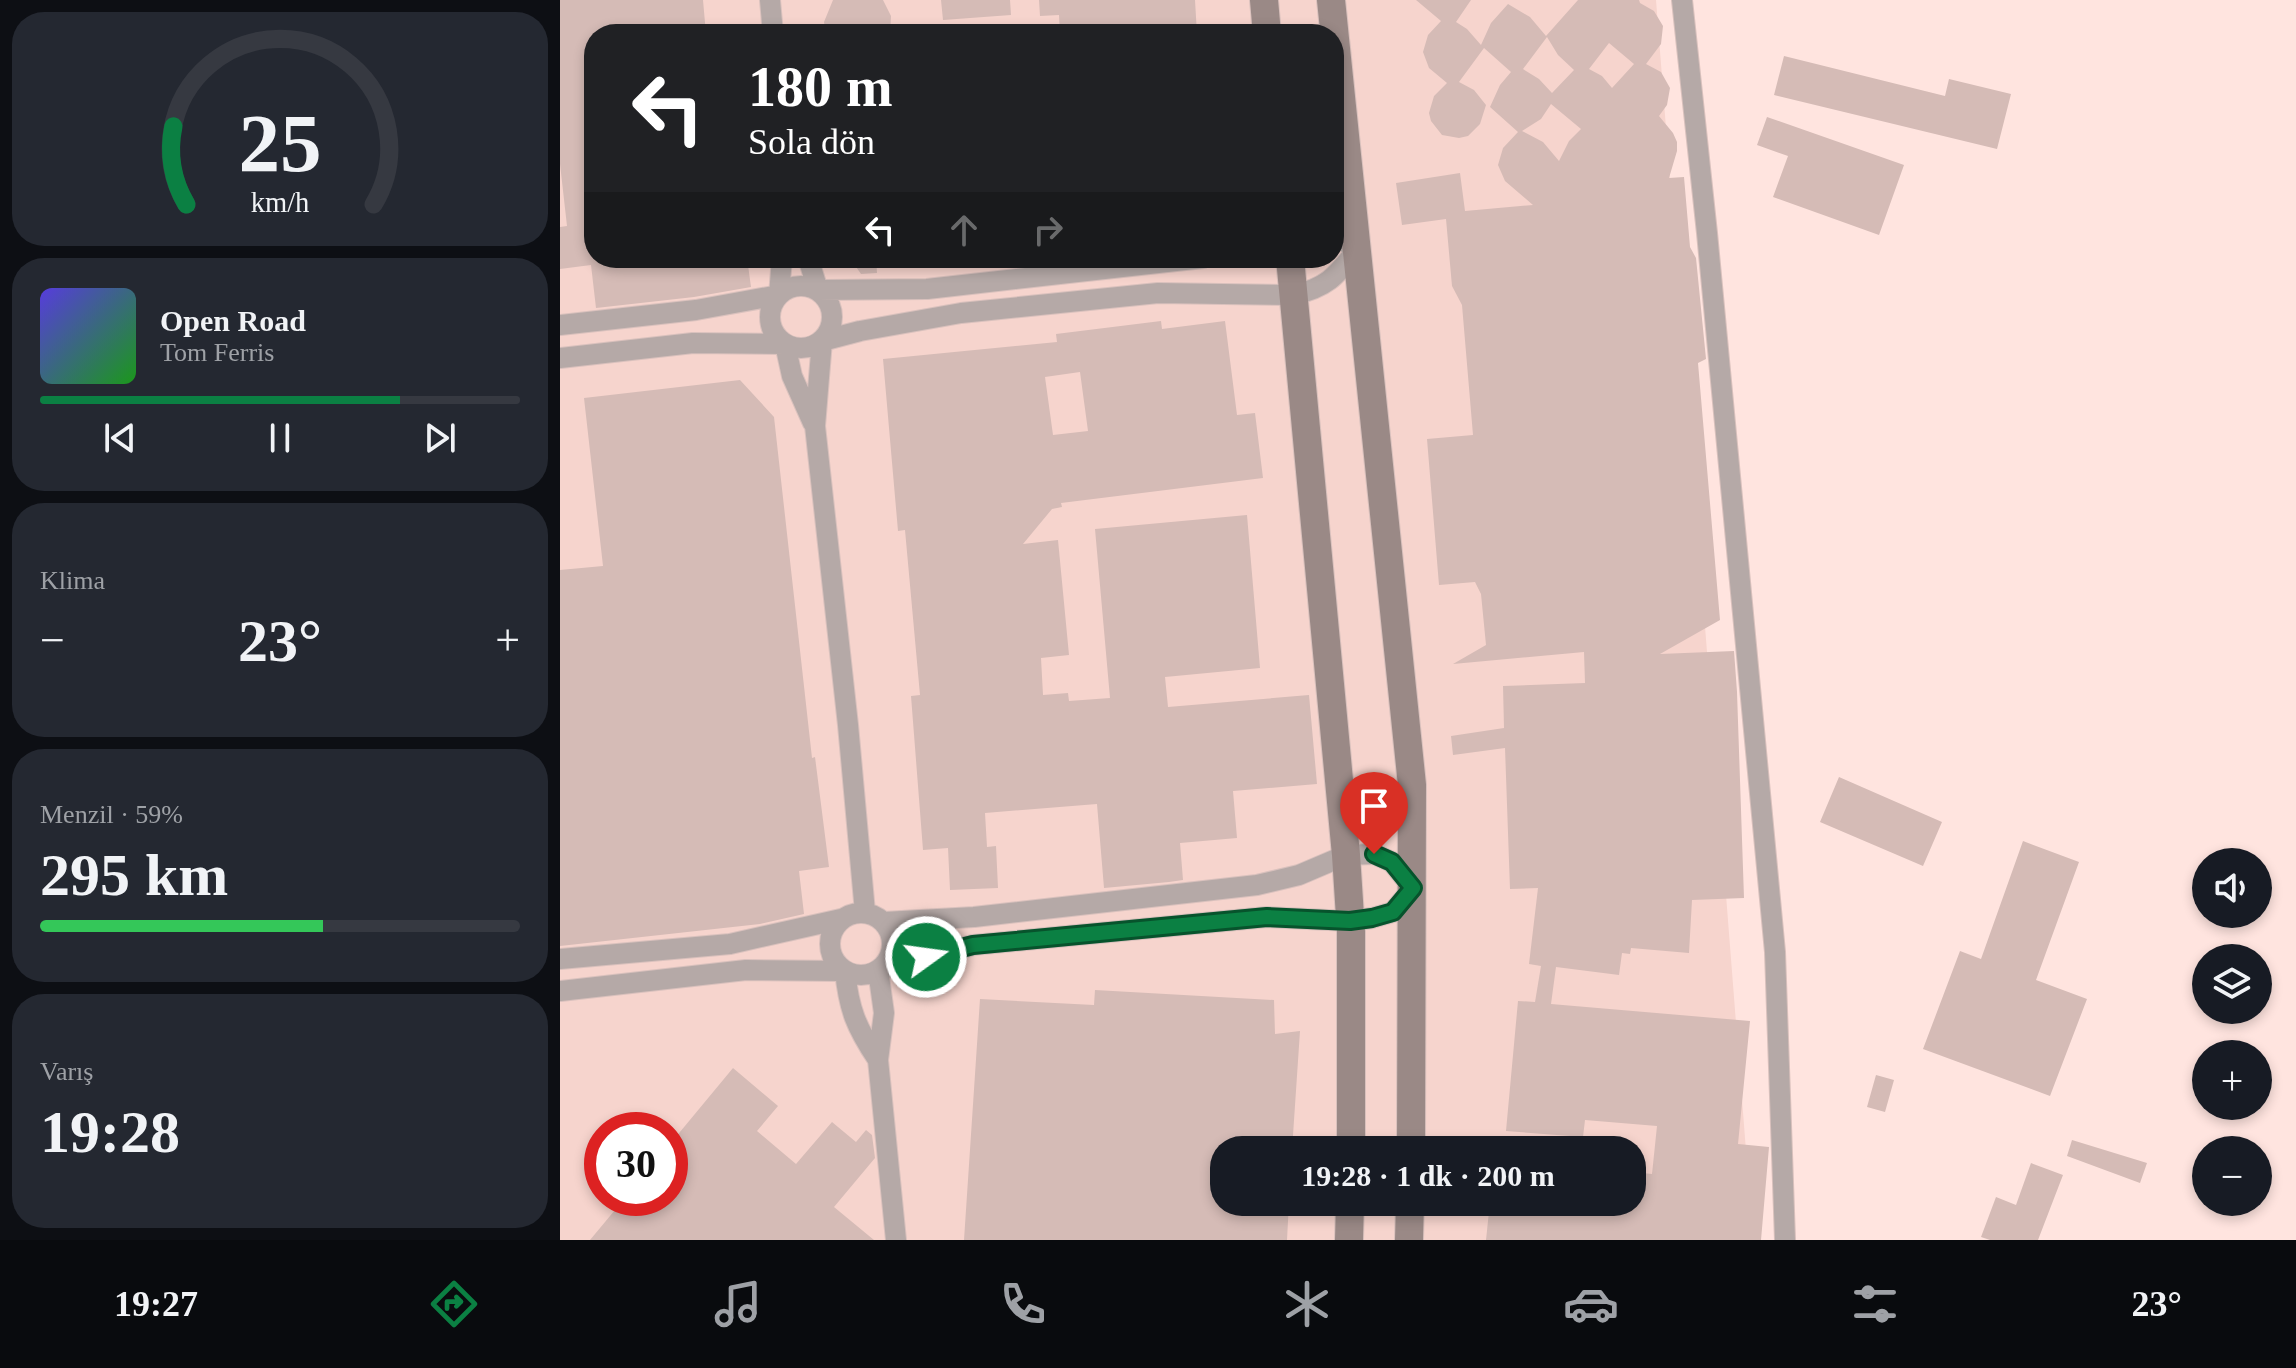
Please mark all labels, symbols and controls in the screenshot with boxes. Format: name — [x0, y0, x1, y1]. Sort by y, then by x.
icon: left — [616, 56, 720, 160]
text: 180 m — [748, 56, 893, 118]
text: 25 — [238, 96, 322, 188]
text: Sola dön — [748, 122, 875, 162]
text: km/h — [251, 187, 309, 218]
icon: left — [858, 208, 902, 252]
icon: ahead — [942, 208, 986, 252]
icon: right — [1026, 208, 1070, 252]
text: Open Road — [160, 304, 306, 337]
text: Tom Ferris — [160, 338, 274, 367]
icon: previous — [98, 416, 142, 460]
icon: pause — [258, 416, 302, 460]
icon: next — [418, 416, 462, 460]
text: Klima — [40, 566, 105, 595]
text: 23° — [238, 608, 322, 674]
text: − — [40, 616, 65, 665]
text: + — [495, 616, 520, 665]
pin — [1340, 772, 1408, 854]
icon: arrive — [1352, 784, 1396, 828]
text: Menzil · 59% — [40, 800, 183, 829]
text: 295 km — [40, 842, 228, 908]
map controls — [2192, 848, 2272, 1216]
button: sound — [2192, 848, 2272, 928]
position arrow — [884, 915, 968, 999]
button: layers — [2192, 944, 2272, 1024]
button: + — [2192, 1040, 2272, 1120]
text: Varış — [40, 1057, 93, 1086]
text: 19:28 — [40, 1099, 180, 1165]
speed limit sign: 30 — [584, 1112, 688, 1216]
button: − — [2192, 1136, 2272, 1216]
text: 19:28 · 1 dk · 200 m — [1301, 1159, 1555, 1192]
icon: directions — [426, 1276, 482, 1332]
icon: music — [710, 1276, 766, 1332]
icon: phone — [995, 1276, 1051, 1332]
icon: climate — [1279, 1276, 1335, 1332]
icon: car — [1563, 1276, 1619, 1332]
icon: filters — [1847, 1276, 1903, 1332]
text: 19:27 — [114, 1284, 198, 1324]
text: 23° — [2131, 1284, 2182, 1324]

